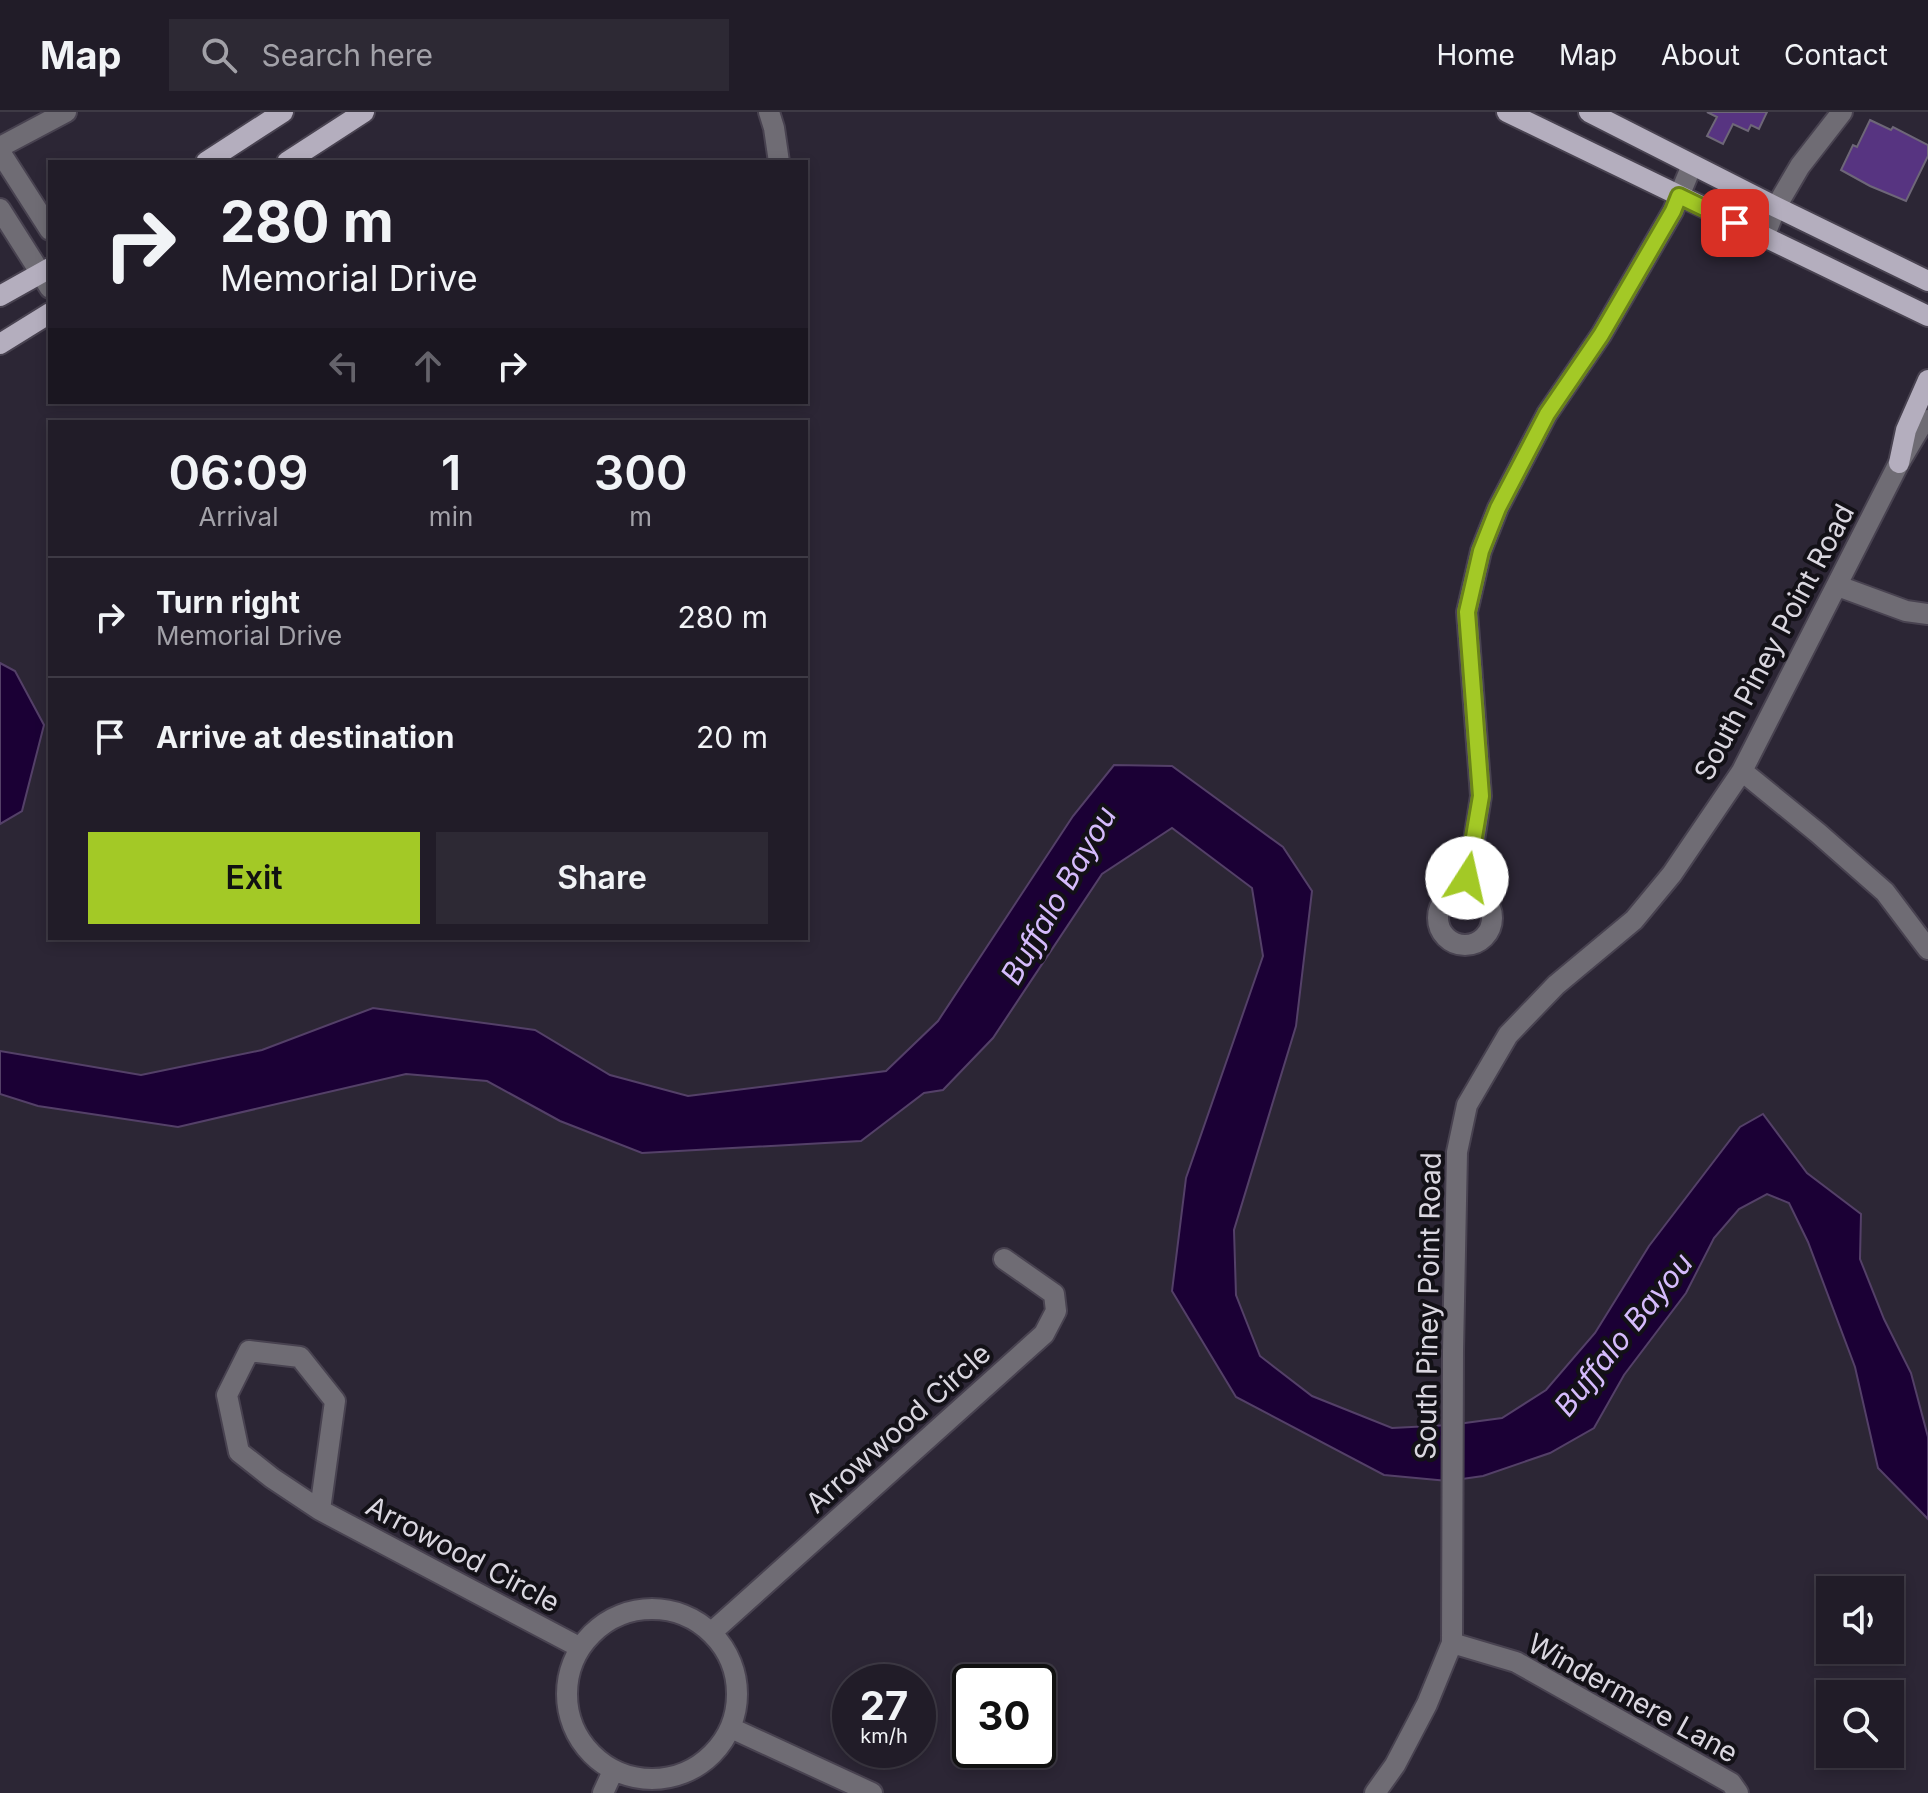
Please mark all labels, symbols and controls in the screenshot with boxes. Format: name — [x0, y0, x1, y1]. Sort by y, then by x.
search box — [169, 19, 729, 91]
text: Map — [40, 32, 121, 78]
icon: search — [197, 33, 241, 77]
text: Search here — [261, 37, 433, 73]
text: Home — [1436, 38, 1515, 72]
text: Map — [1559, 38, 1617, 72]
text: About — [1661, 38, 1740, 72]
text: Contact — [1784, 38, 1888, 72]
text: 280 m — [220, 188, 394, 256]
pin — [1701, 189, 1769, 257]
icon: right — [88, 192, 192, 296]
icon: arrive — [1713, 201, 1757, 245]
text: Memorial Drive — [220, 256, 478, 300]
icon: left — [322, 344, 366, 388]
icon: ahead — [406, 344, 450, 388]
icon: right — [490, 344, 534, 388]
text: 06:09 — [168, 443, 308, 502]
text: 1 — [441, 443, 461, 502]
text: 300 — [594, 443, 688, 502]
street label: South Piney Point Road — [1687, 498, 1861, 786]
text: Arrival — [198, 501, 278, 532]
text: min — [429, 501, 473, 532]
text: m — [629, 501, 652, 532]
text: Turn right — [156, 584, 300, 620]
icon: right — [88, 595, 132, 639]
text: 280 m — [678, 599, 768, 635]
text: Memorial Drive — [156, 620, 342, 651]
icon: arrive — [88, 715, 132, 759]
text: Arrive at destination — [156, 719, 454, 755]
text: 20 m — [696, 719, 768, 755]
water label: Buffalo Bayou — [993, 800, 1123, 990]
button: Exit — [88, 832, 420, 924]
button: Share — [436, 832, 768, 924]
position arrow — [1425, 836, 1509, 920]
street label: South Piney Point Road — [1408, 1152, 1448, 1460]
water label: Buffalo Bayou — [1546, 1245, 1700, 1423]
street label: Arrowwood Circle — [799, 1336, 997, 1520]
street label: Arrowood Circle — [361, 1489, 565, 1619]
map controls — [1816, 1576, 1904, 1768]
button: sound — [1816, 1576, 1904, 1664]
street label: Windermere Lane — [1522, 1626, 1744, 1770]
speed limit sign: 30 — [952, 1664, 1056, 1768]
button: search — [1816, 1680, 1904, 1768]
text: 27 — [860, 1681, 908, 1730]
text: km/h — [860, 1724, 908, 1748]

